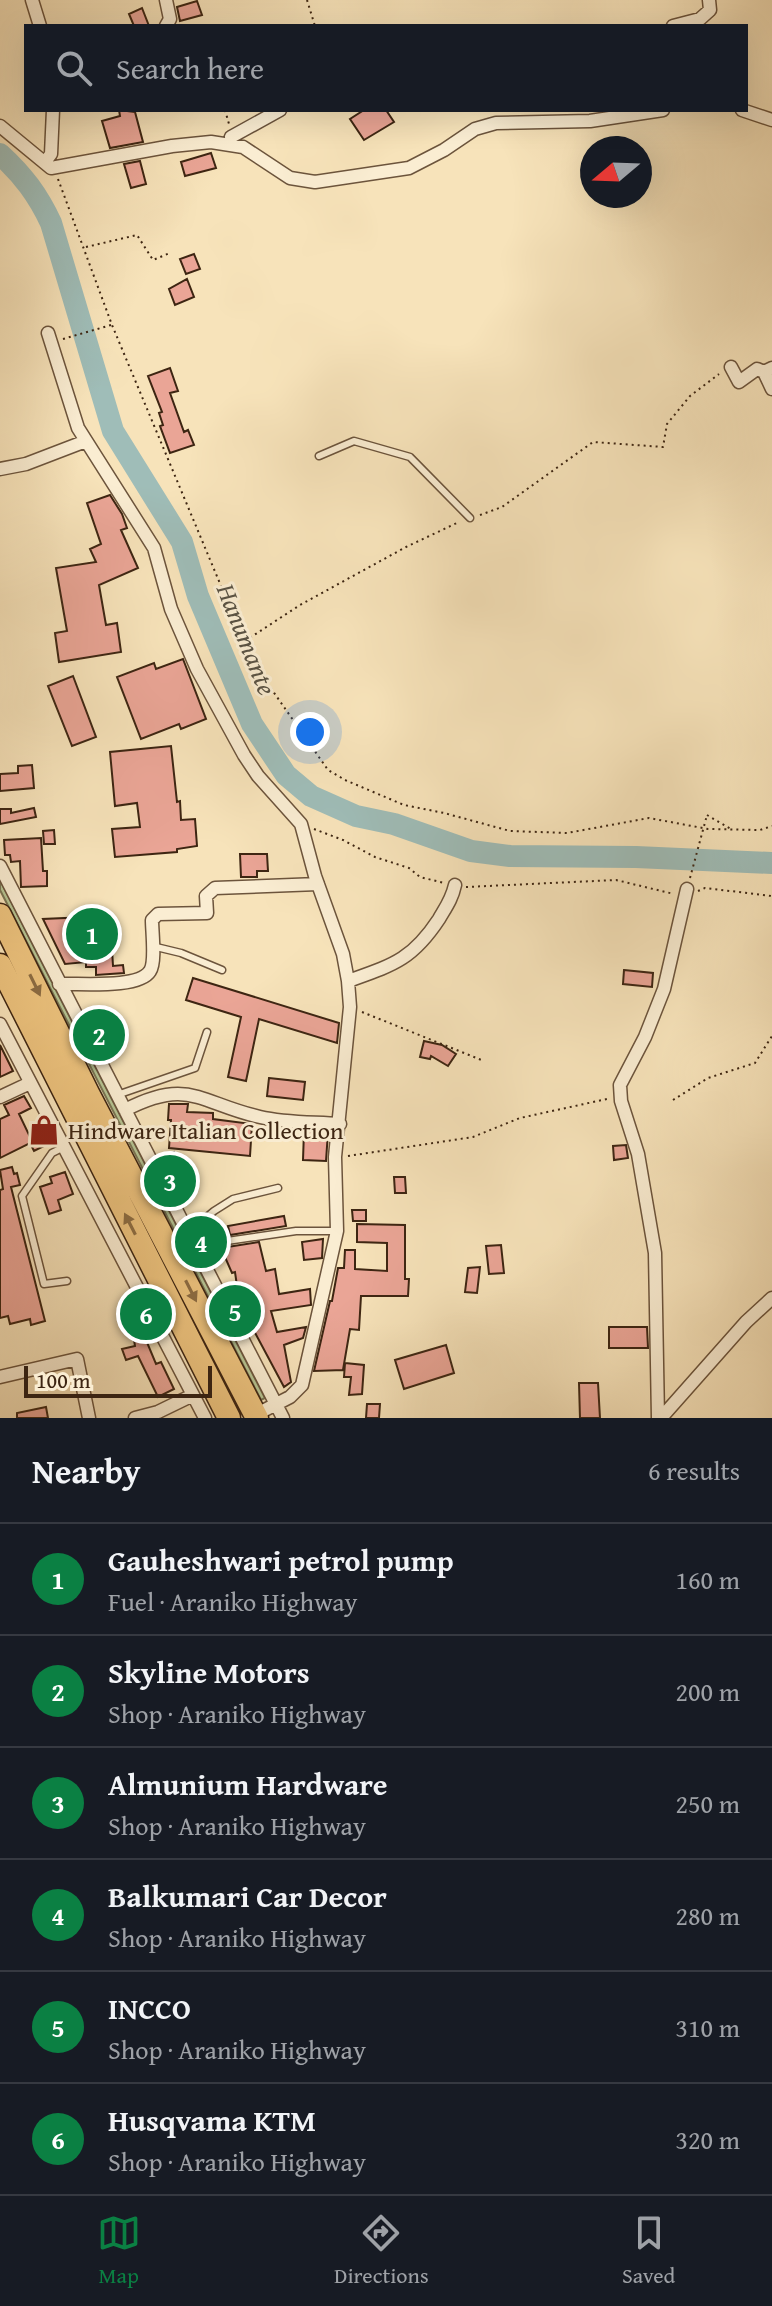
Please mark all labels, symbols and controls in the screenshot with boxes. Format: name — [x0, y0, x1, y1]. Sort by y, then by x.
search box — [24, 24, 748, 112]
icon: search — [52, 46, 96, 90]
text: Search here — [116, 46, 264, 90]
north arrow — [580, 136, 652, 208]
water label: Hanumante — [207, 576, 287, 701]
your location — [290, 712, 330, 752]
pin: 1 — [66, 904, 118, 964]
one-way arrow — [28, 973, 41, 996]
pin: 2 — [73, 1005, 125, 1065]
shop icon: Hindware Italian Collection — [27, 1113, 61, 1147]
place label: Hindware Italian Collection — [68, 1113, 344, 1148]
pin: 3 — [144, 1151, 196, 1211]
one-way arrow — [124, 1212, 137, 1235]
pin: 4 — [175, 1212, 227, 1272]
one-way arrow — [184, 1280, 198, 1302]
pin: 5 — [209, 1281, 261, 1341]
pin: 6 — [120, 1284, 172, 1344]
scale bar — [24, 1362, 212, 1398]
text: 100 m — [36, 1364, 91, 1396]
text: Nearby — [32, 1446, 141, 1495]
text: 6 results — [648, 1451, 740, 1490]
text: Gauheshwari petrol pump — [108, 1538, 454, 1582]
text: 1 — [51, 1560, 65, 1599]
text: 160 m — [675, 1560, 740, 1599]
text: Fuel · Araniko Highway — [108, 1582, 358, 1621]
text: Skyline Motors — [108, 1650, 310, 1694]
text: 2 — [51, 1672, 65, 1711]
text: 200 m — [675, 1672, 740, 1711]
text: Shop · Araniko Highway — [108, 1694, 366, 1733]
text: Almunium Hardware — [108, 1762, 387, 1806]
text: 3 — [51, 1784, 65, 1823]
text: 250 m — [675, 1784, 740, 1823]
text: Shop · Araniko Highway — [108, 1806, 366, 1845]
text: Balkumari Car Decor — [108, 1874, 387, 1918]
text: 4 — [51, 1896, 65, 1935]
text: 280 m — [675, 1896, 740, 1935]
text: Shop · Araniko Highway — [108, 1918, 366, 1957]
text: INCCO — [108, 1986, 191, 2030]
text: 5 — [51, 2008, 65, 2047]
text: 310 m — [675, 2008, 740, 2047]
text: Shop · Araniko Highway — [108, 2030, 366, 2069]
text: Husqvama KTM — [108, 2098, 316, 2142]
text: 6 — [51, 2120, 65, 2159]
text: 320 m — [675, 2120, 740, 2159]
text: Shop · Araniko Highway — [108, 2142, 366, 2181]
tab: Map — [97, 2211, 141, 2291]
tab: Directions — [334, 2211, 429, 2291]
tab: Saved — [622, 2211, 675, 2291]

